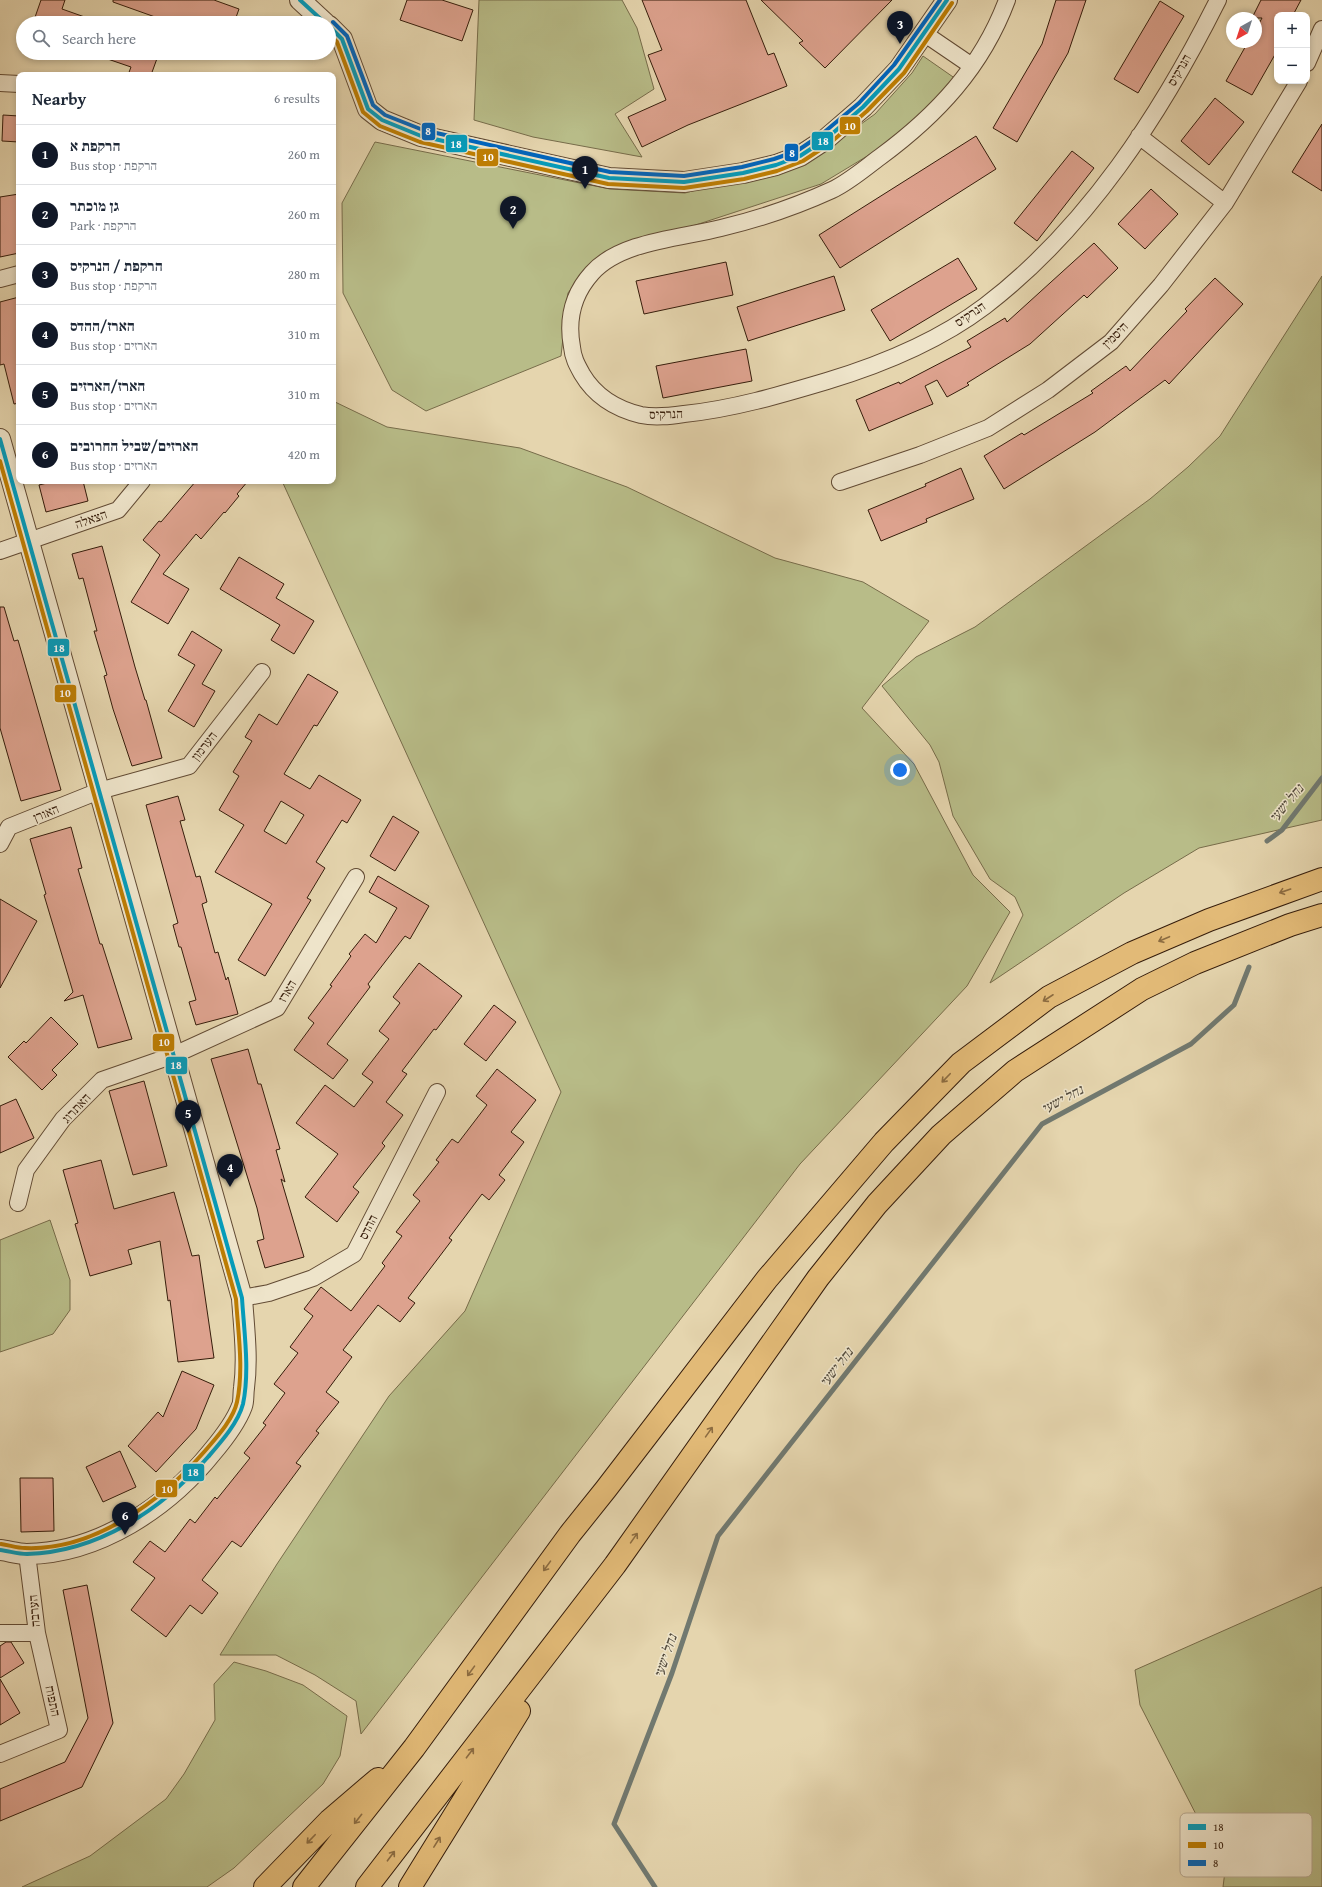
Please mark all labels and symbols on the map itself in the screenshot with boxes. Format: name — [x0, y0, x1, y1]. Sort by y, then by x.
pin: 3 — [887, 11, 913, 44]
north arrow — [1226, 12, 1262, 48]
street label: הנרקיס — [1162, 51, 1196, 89]
line badge: 10 — [839, 116, 861, 135]
text: 10 — [844, 118, 856, 134]
line badge: 8 — [421, 122, 436, 141]
text: 8 — [425, 123, 431, 139]
line badge: 18 — [811, 131, 834, 151]
text: 18 — [817, 133, 829, 149]
line badge: 18 — [445, 134, 468, 153]
text: 18 — [450, 136, 462, 152]
line badge: 8 — [784, 143, 799, 162]
text: 8 — [789, 145, 795, 161]
line badge: 10 — [476, 148, 499, 167]
text: 10 — [482, 149, 494, 165]
pin: 1 — [572, 156, 598, 189]
pin: 2 — [500, 196, 526, 229]
street label: הנרקיס — [951, 297, 989, 331]
street label: היסמין — [1097, 317, 1133, 353]
street label: הנרקיס — [649, 404, 683, 424]
street label: הצאלה — [72, 505, 110, 533]
line badge: 18 — [47, 638, 70, 657]
text: 18 — [53, 640, 65, 656]
line badge: 10 — [54, 684, 77, 703]
text: 10 — [59, 685, 71, 701]
street label: הערמון — [186, 727, 222, 765]
your location — [890, 760, 910, 780]
water label: נחל ישעי — [1264, 778, 1309, 827]
street label: האורן — [30, 799, 62, 827]
one-way arrow — [1279, 888, 1291, 896]
one-way arrow — [1158, 936, 1170, 943]
street label: הארז — [273, 976, 301, 1006]
one-way arrow — [1043, 994, 1054, 1002]
line badge: 10 — [152, 1033, 175, 1052]
text: 10 — [158, 1034, 170, 1050]
line badge: 18 — [165, 1056, 188, 1075]
text: 18 — [170, 1057, 182, 1073]
one-way arrow — [941, 1073, 951, 1083]
water label: נחל ישעי — [1038, 1079, 1088, 1118]
street label: האתרוג — [57, 1089, 95, 1127]
pin: 5 — [175, 1100, 201, 1133]
pin: 4 — [217, 1154, 243, 1187]
street label: ההדס — [354, 1211, 382, 1243]
water label: נחל ישעי — [814, 1342, 858, 1391]
one-way arrow — [705, 1427, 713, 1438]
line badge: 18 — [182, 1463, 205, 1482]
text: 18 — [187, 1464, 199, 1480]
line badge: 10 — [155, 1479, 178, 1498]
text: 10 — [161, 1481, 173, 1497]
pin: 6 — [112, 1502, 138, 1535]
one-way arrow — [630, 1533, 638, 1544]
one-way arrow — [543, 1560, 551, 1571]
street label: הערבה — [23, 1594, 45, 1628]
water label: נחל ישעי — [648, 1630, 682, 1680]
one-way arrow — [466, 1665, 475, 1676]
street label: התפוח — [40, 1684, 66, 1718]
one-way arrow — [466, 1748, 475, 1759]
one-way arrow — [354, 1813, 363, 1824]
legend — [1180, 1813, 1312, 1877]
text: 18 — [1213, 1819, 1224, 1835]
one-way arrow — [307, 1834, 316, 1844]
one-way arrow — [434, 1836, 442, 1848]
text: 10 — [1213, 1837, 1224, 1853]
one-way arrow — [387, 1851, 395, 1862]
text: 8 — [1213, 1855, 1218, 1871]

